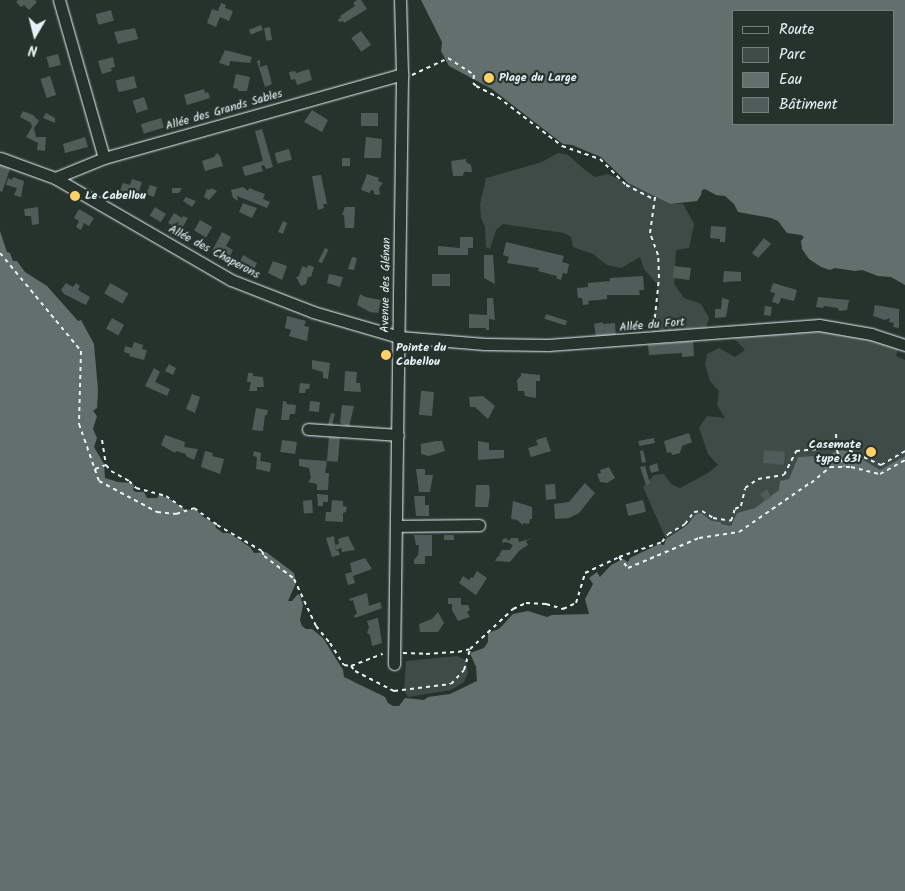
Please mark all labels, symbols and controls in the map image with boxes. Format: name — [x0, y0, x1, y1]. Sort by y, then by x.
north arrow — [10, 10, 60, 60]
legend — [732, 10, 895, 125]
text: Route — [779, 18, 814, 42]
text: N — [27, 38, 39, 61]
text: Parc — [779, 43, 806, 67]
text: Eau — [779, 68, 802, 92]
place label: Plage du Large — [499, 71, 577, 85]
marker: Plage du Large — [483, 72, 495, 84]
street label: Allée des Grands Sables — [164, 86, 284, 134]
text: Bâtiment — [779, 93, 838, 117]
place label: Le Cabellou — [85, 189, 146, 203]
marker: Le Cabellou — [69, 190, 81, 202]
street label: Allée des Chaperons — [166, 222, 262, 282]
street label: Avenue des Glénan — [378, 237, 394, 333]
street label: Allée du Fort — [619, 315, 685, 335]
place label: Pointe du Cabellou — [396, 341, 446, 369]
marker: Pointe du Cabellou — [380, 349, 392, 361]
place label: Casemate type 631 — [809, 438, 861, 466]
marker: Casemate type 631 — [865, 446, 877, 458]

